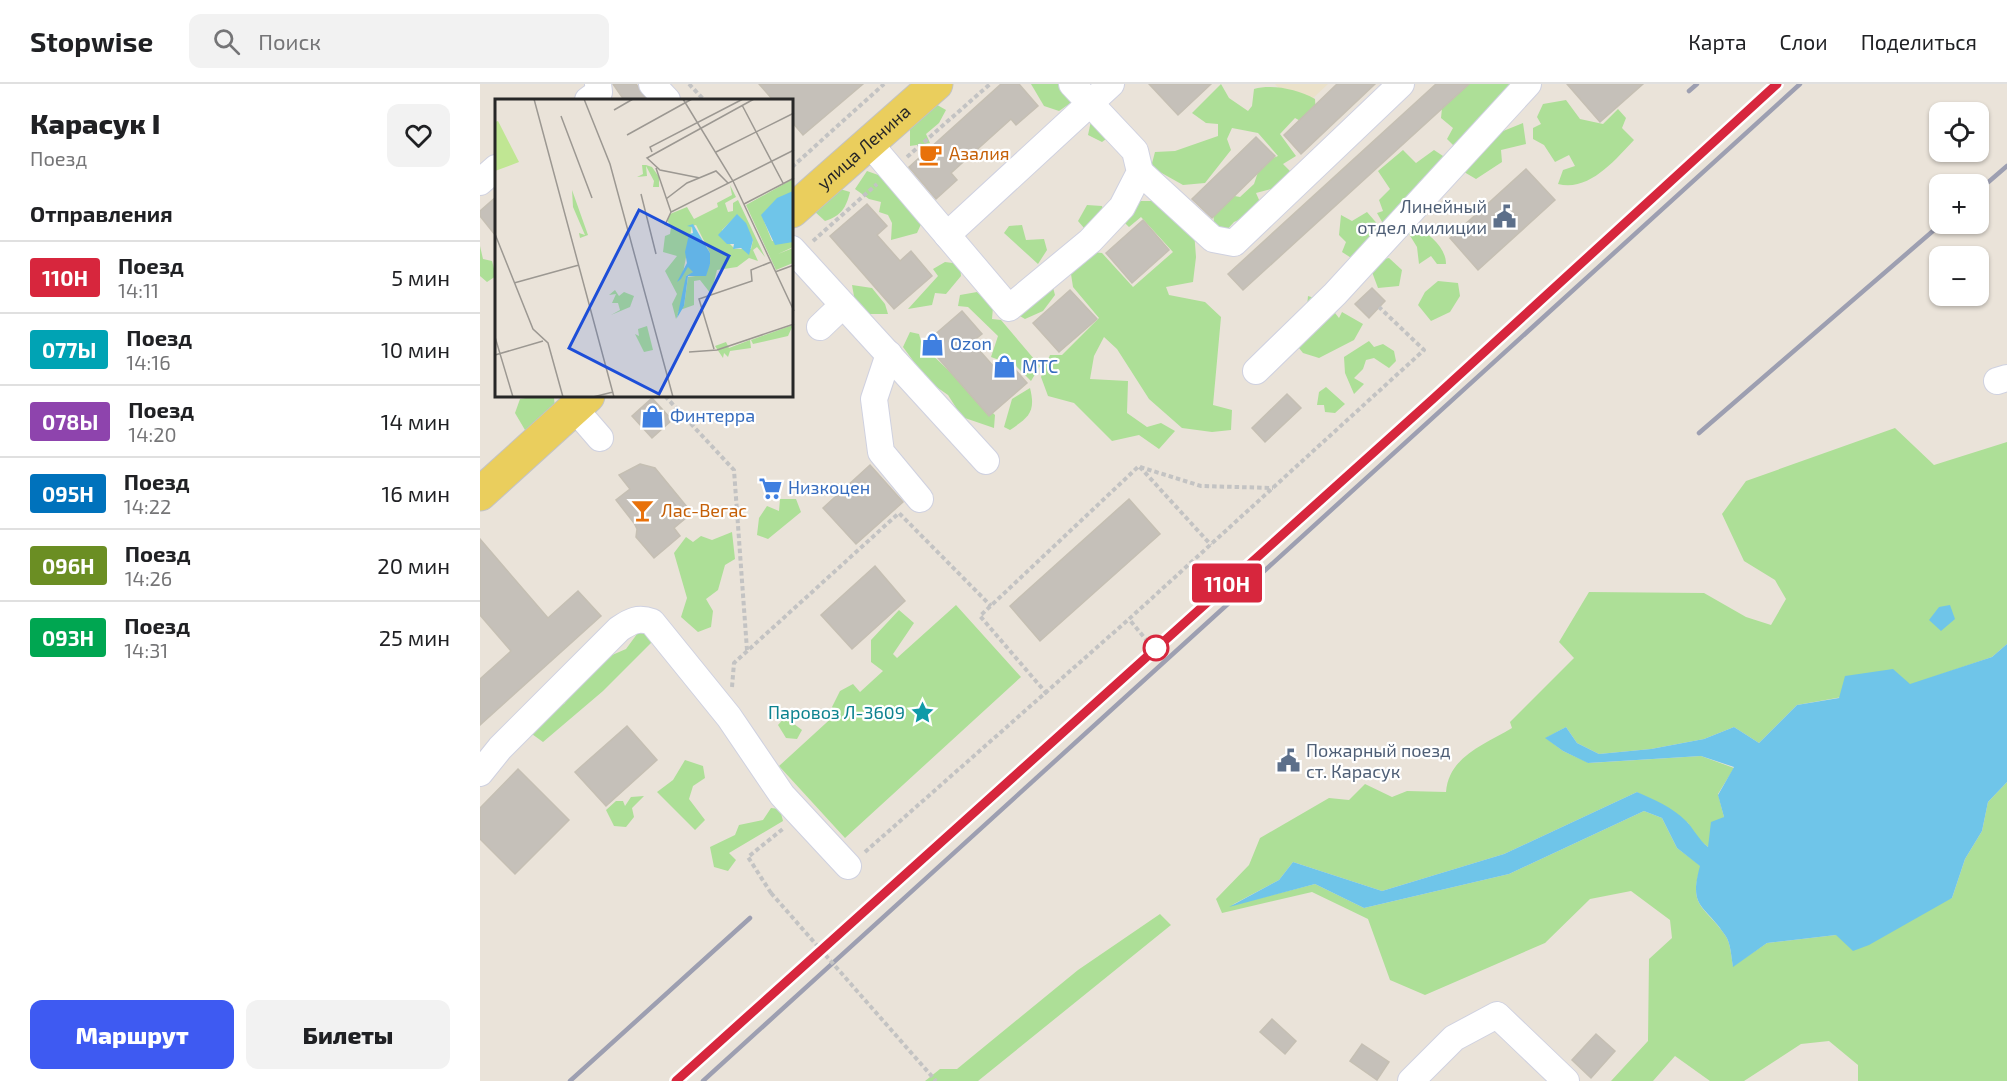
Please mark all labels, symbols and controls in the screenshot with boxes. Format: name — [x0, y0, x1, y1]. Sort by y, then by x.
search box — [189, 14, 609, 68]
text: Stopwise — [30, 24, 153, 58]
icon: search — [210, 25, 243, 58]
text: Поиск — [258, 28, 321, 54]
text: Карта — [1688, 29, 1747, 54]
text: Слои — [1780, 29, 1828, 54]
text: Поделиться — [1861, 29, 1977, 54]
inset map — [495, 99, 794, 398]
street label: улица Ленина — [812, 100, 915, 194]
map controls — [1929, 102, 1989, 306]
button: locate — [1929, 102, 1989, 162]
button: heart — [387, 104, 450, 167]
text: Карасук I — [30, 106, 160, 140]
cafe icon: Азалия — [918, 141, 944, 167]
place label: Азалия — [949, 142, 1010, 164]
text: Поезд — [30, 146, 87, 170]
button: + — [1929, 174, 1989, 234]
place label: Линейный отдел милиции — [1357, 195, 1487, 238]
text: Отправления — [30, 200, 173, 226]
public building icon: Линейный отдел милиции — [1492, 204, 1518, 230]
button: − — [1929, 246, 1989, 306]
text: Поезд — [118, 252, 184, 278]
text: 5 мин — [391, 264, 450, 290]
text: 110Н — [42, 265, 88, 290]
text: 14:11 — [118, 278, 159, 302]
text: Поезд — [126, 324, 192, 350]
shop icon: Ozon — [919, 331, 945, 357]
place label: Ozon — [950, 332, 992, 354]
text: 10 мин — [381, 336, 450, 362]
text: 077Ы — [42, 337, 96, 362]
text: 14:16 — [126, 350, 171, 374]
shop icon: МТС — [991, 354, 1017, 380]
place label: МТС — [1022, 355, 1058, 377]
text: Поезд — [128, 396, 194, 422]
shop icon: Финтерра — [639, 403, 665, 429]
place label: Финтерра — [670, 404, 755, 426]
text: 14 мин — [381, 408, 450, 434]
text: 078Ы — [42, 409, 98, 434]
text: 14:20 — [128, 422, 177, 446]
text: Поезд — [124, 468, 190, 494]
supermarket icon: Низкоцен — [757, 475, 783, 501]
place label: Низкоцен — [788, 476, 870, 498]
text: 16 мин — [382, 480, 450, 506]
text: 095Н — [42, 481, 94, 506]
text: 14:22 — [124, 494, 171, 518]
bar icon: Лас-Вегас — [630, 498, 656, 524]
place label: Лас-Вегас — [661, 499, 747, 521]
text: Поезд — [125, 540, 191, 566]
text: 20 мин — [377, 552, 450, 578]
text: 096Н — [42, 553, 95, 578]
line badge: 110Н — [1185, 564, 1269, 602]
text: 14:26 — [125, 566, 172, 590]
text: 110Н — [1204, 571, 1250, 596]
text: Поезд — [124, 612, 190, 638]
text: 25 мин — [379, 624, 450, 650]
text: 093Н — [42, 625, 94, 650]
unlabelled marker — [1143, 635, 1169, 661]
text: 14:31 — [124, 638, 168, 662]
place icon: Паровоз Л-3609 — [910, 700, 936, 726]
place label: Паровоз Л-3609 — [768, 701, 905, 723]
place label: Пожарный поезд ст. Карасук — [1306, 739, 1451, 782]
public building icon: Пожарный поезд ст. Карасук — [1275, 748, 1301, 774]
button: Маршрут — [30, 1000, 234, 1069]
button: Билеты — [246, 1000, 450, 1069]

